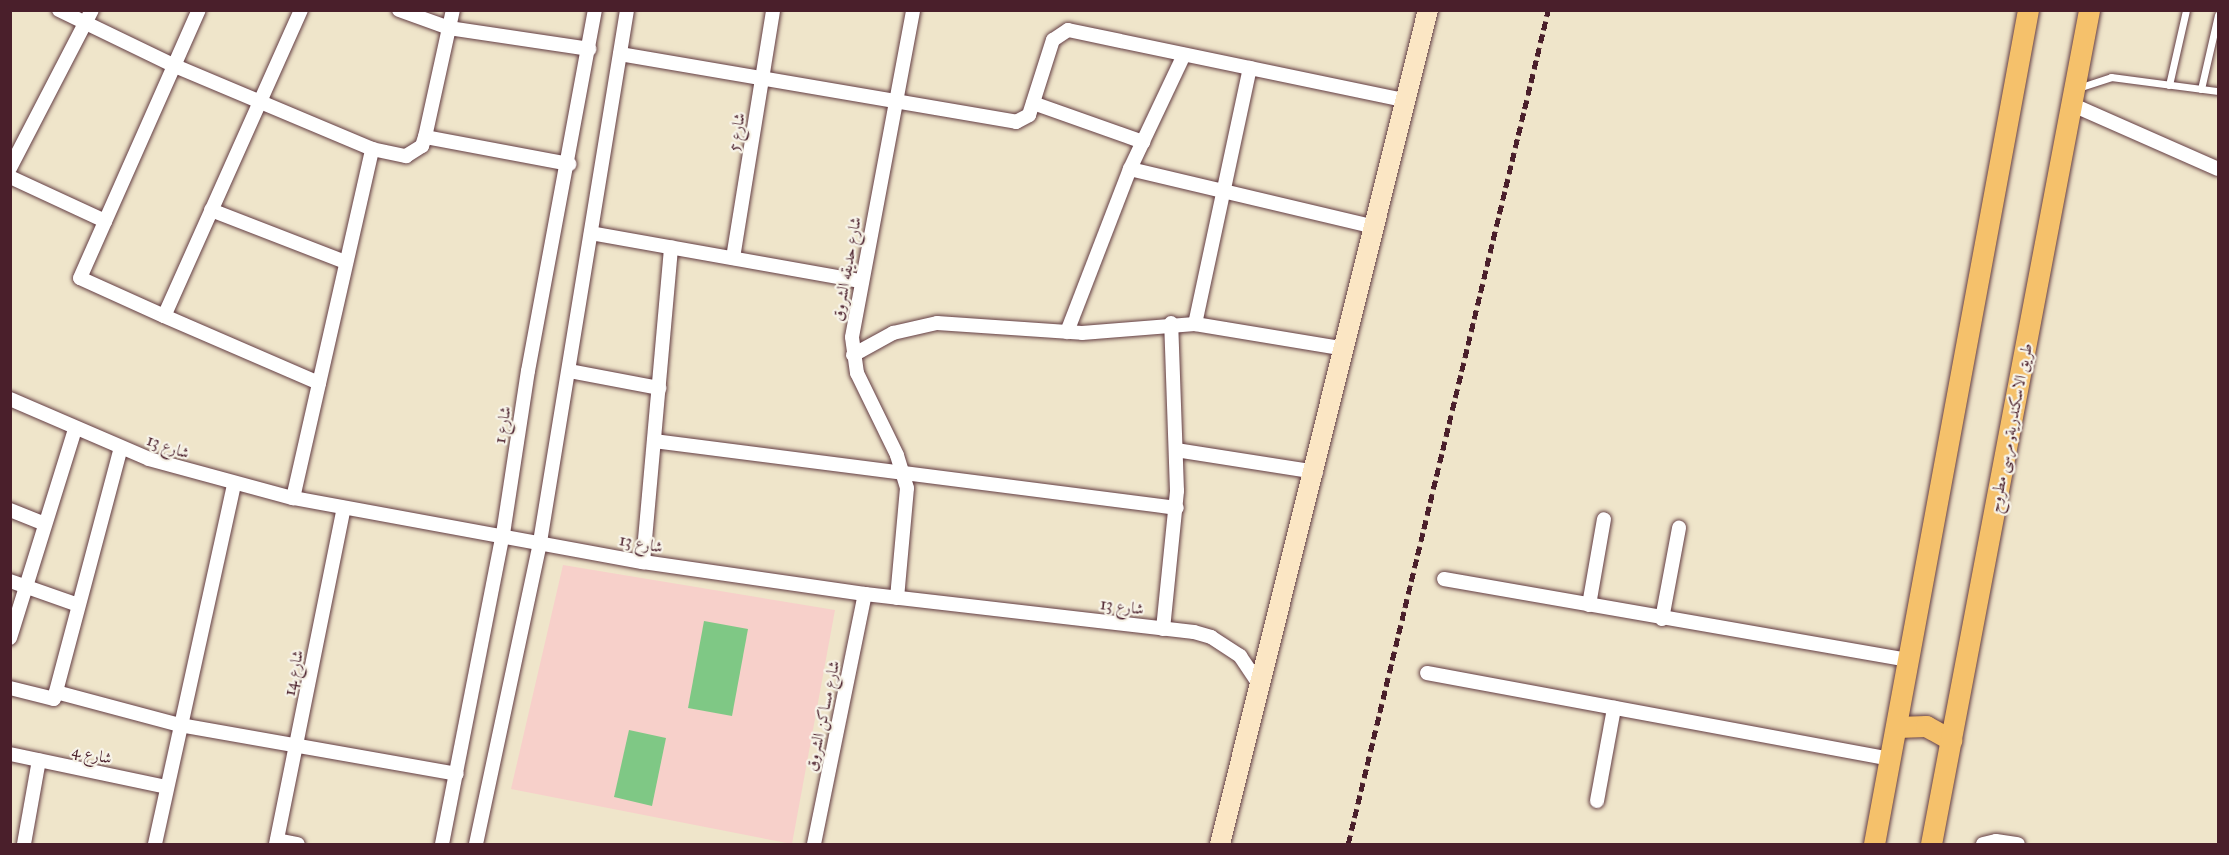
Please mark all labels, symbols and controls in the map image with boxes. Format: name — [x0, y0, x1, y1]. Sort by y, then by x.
street label: شارع 5 — [724, 111, 750, 153]
street label: شارع حديقه الشروق — [828, 215, 866, 323]
street label: طريق الاسكندرية, مرسى مطروح — [1985, 341, 2037, 515]
street label: شارع 1 — [491, 405, 515, 445]
street label: شارع 13 — [144, 431, 192, 463]
street label: شارع 13 — [618, 531, 664, 557]
street label: شارع 13 — [1099, 595, 1145, 619]
street label: شارع 14 — [280, 648, 308, 698]
street label: شارع مساكن الشروق — [802, 659, 844, 773]
street label: شارع 4 — [70, 741, 114, 769]

